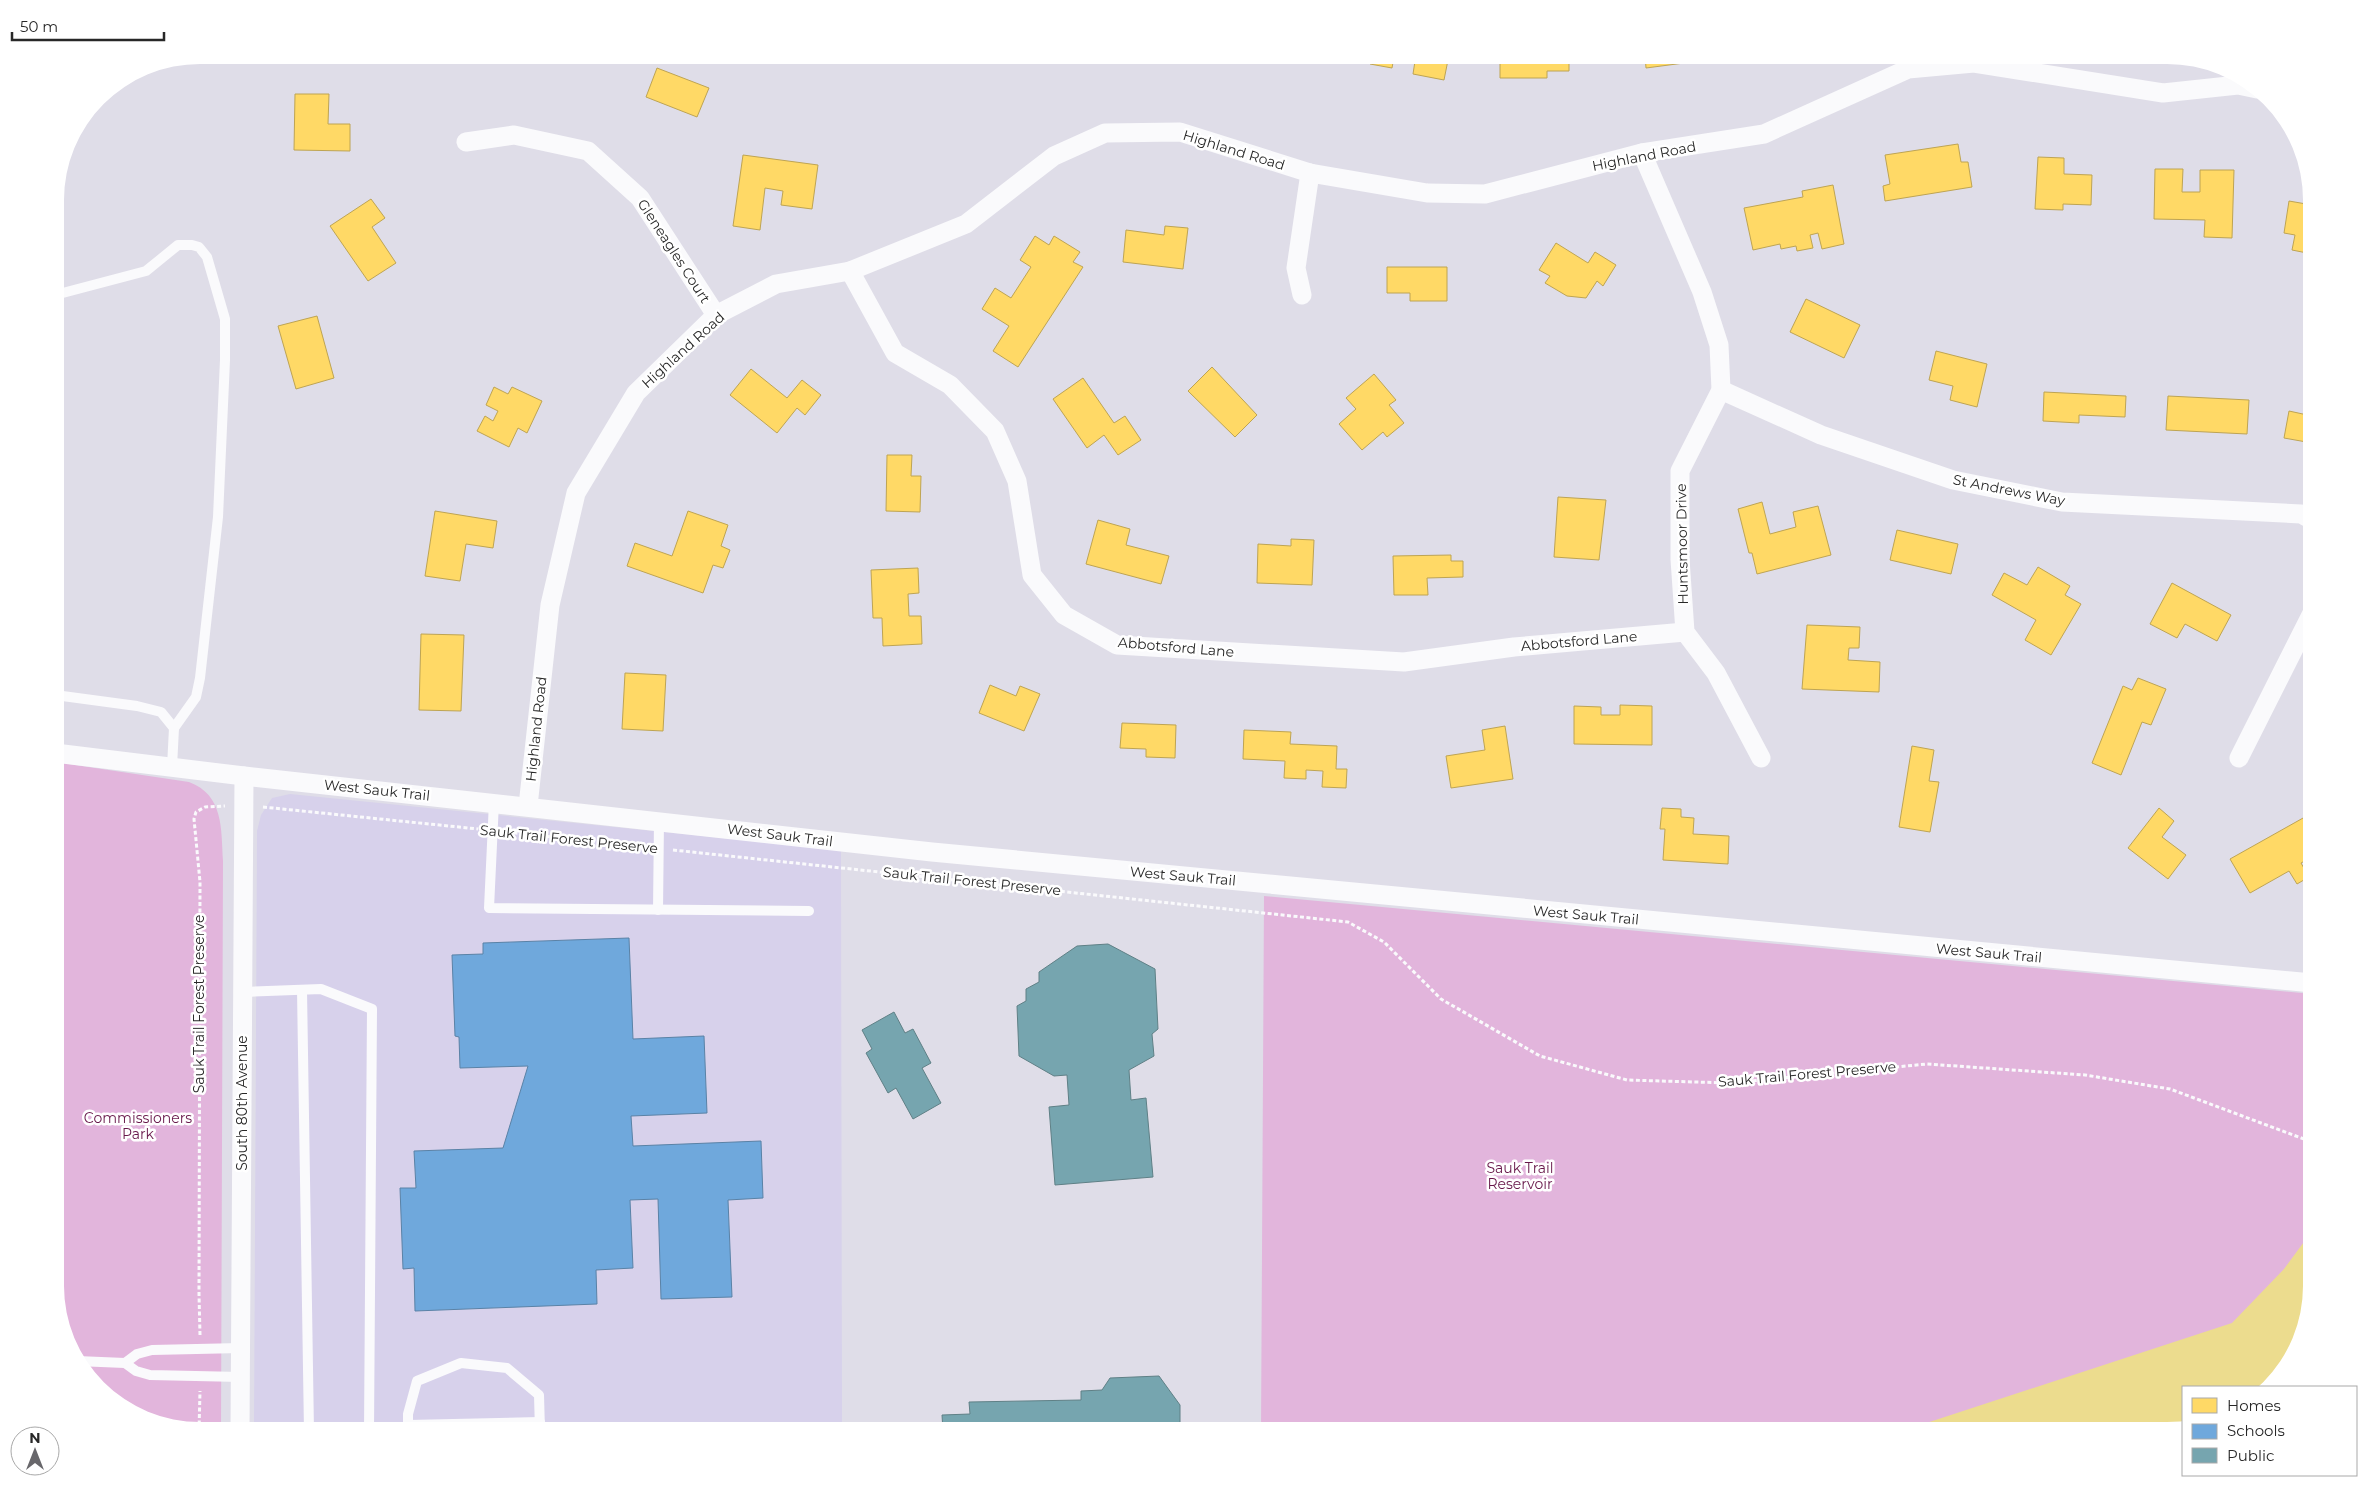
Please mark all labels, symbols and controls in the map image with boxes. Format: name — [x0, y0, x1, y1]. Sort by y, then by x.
scale bar — [12, 10, 165, 42]
text: 50 m — [20, 17, 58, 36]
street label: Highland Road — [1181, 126, 1287, 174]
street label: Highland Road — [1591, 137, 1697, 175]
street label: Gleneagles Court — [634, 196, 715, 307]
street label: Highland Road — [638, 308, 728, 392]
street label: St Andrews Way — [1951, 470, 2067, 510]
street label: Huntsmoor Drive — [1672, 483, 1692, 605]
street label: Abbotsford Lane — [1520, 627, 1638, 655]
street label: Abbotsford Lane — [1117, 633, 1235, 661]
street label: Highland Road — [522, 676, 550, 782]
street label: West Sauk Trail — [323, 775, 431, 805]
street label: West Sauk Trail — [726, 820, 834, 850]
street label: Sauk Trail Forest Preserve — [479, 821, 659, 857]
street label: West Sauk Trail — [1129, 862, 1237, 890]
street label: Sauk Trail Forest Preserve — [882, 863, 1062, 899]
street label: West Sauk Trail — [1532, 901, 1640, 929]
street label: Sauk Trail Forest Preserve — [190, 915, 208, 1093]
street label: West Sauk Trail — [1935, 939, 2043, 967]
street label: South 80th Avenue — [233, 1035, 251, 1171]
street label: Sauk Trail Forest Preserve — [1717, 1057, 1897, 1091]
park label: Commissioners Park — [84, 1109, 192, 1143]
park label: Sauk Trail Reservoir — [1487, 1159, 1554, 1193]
legend — [2182, 1386, 2357, 1476]
text: Homes — [2227, 1396, 2281, 1415]
text: Schools — [2227, 1421, 2285, 1440]
north arrow — [10, 1426, 60, 1476]
text: N — [29, 1429, 41, 1447]
text: Public — [2227, 1446, 2275, 1465]

